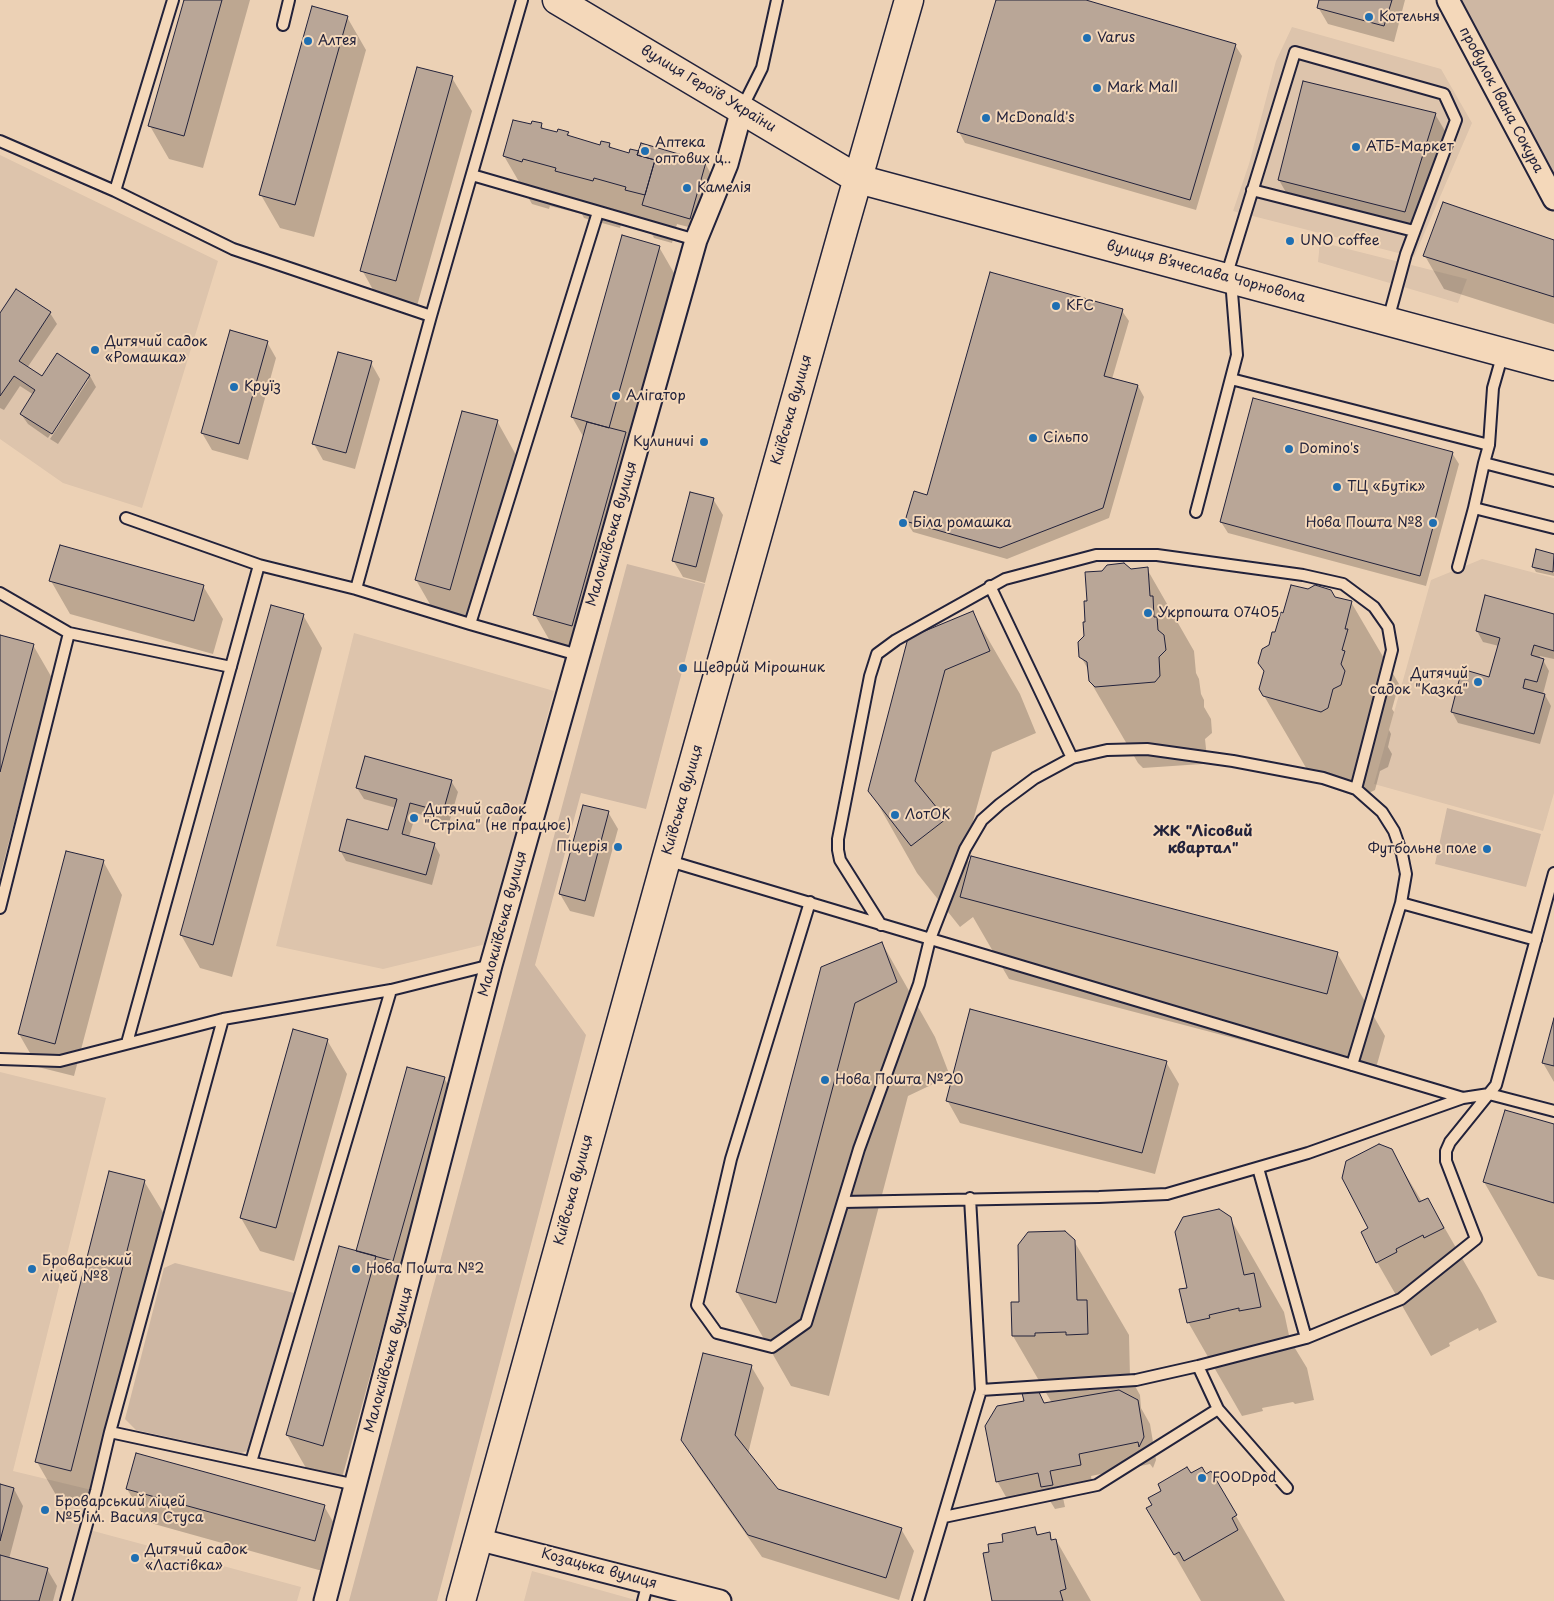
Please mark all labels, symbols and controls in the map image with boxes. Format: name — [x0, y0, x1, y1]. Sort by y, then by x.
place label: Котельня — [1379, 9, 1440, 25]
marker: Котельня — [1363, 11, 1375, 23]
street label: провулок Івана Сокура — [1455, 24, 1547, 176]
place label: Varus — [1097, 30, 1135, 46]
marker: Varus — [1081, 32, 1093, 44]
place label: Алтея — [318, 33, 357, 49]
marker: Алтея — [302, 35, 314, 47]
street label: вулиця Героїв України — [637, 42, 779, 136]
place label: Mark Mall — [1107, 80, 1178, 96]
marker: Mark Mall — [1091, 82, 1103, 94]
place label: McDonald's — [996, 110, 1075, 126]
marker: McDonald's — [980, 112, 992, 124]
place label: Аптека оптових ц‥ — [655, 135, 731, 168]
place label: АТБ-Маркет — [1366, 139, 1453, 155]
marker: АТБ-Маркет — [1350, 141, 1362, 153]
marker: Аптека оптових ц‥ — [639, 145, 651, 157]
place label: Камелія — [697, 180, 751, 196]
marker: Камелія — [681, 182, 693, 194]
place label: UNO coffee — [1300, 233, 1380, 249]
marker: UNO coffee — [1284, 235, 1296, 247]
street label: вулиця Вʼячеслава Чорновола — [1105, 237, 1307, 307]
place label: KFC — [1066, 298, 1094, 314]
marker: KFC — [1050, 300, 1062, 312]
place label: Дитячий садок «Ромашка» — [105, 334, 207, 367]
marker: Дитячий садок «Ромашка» — [89, 344, 101, 356]
street label: Київська вулиця — [768, 353, 816, 467]
place label: Круїз — [244, 379, 281, 395]
marker: Круїз — [228, 381, 240, 393]
place label: Алігатор — [626, 388, 686, 404]
marker: Алігатор — [610, 390, 622, 402]
place label: Сільпо — [1043, 430, 1088, 446]
marker: Сільпо — [1027, 432, 1039, 444]
place label: Кулиничі — [633, 434, 694, 450]
marker: Кулиничі — [698, 436, 710, 448]
place label: Domino's — [1299, 441, 1359, 457]
marker: Domino's — [1283, 443, 1295, 455]
street label: Малокиївська вулиця — [583, 460, 641, 608]
place label: ТЦ «Бутік» — [1347, 479, 1425, 495]
marker: ТЦ «Бутік» — [1331, 481, 1343, 493]
place label: Біла ромашка — [913, 515, 1012, 531]
place label: Нова Пошта №8 — [1306, 515, 1423, 531]
marker: Біла ромашка — [897, 517, 909, 529]
marker: Нова Пошта №8 — [1427, 517, 1439, 529]
place label: Укрпошта 07405 — [1158, 605, 1279, 621]
marker: Укрпошта 07405 — [1142, 607, 1154, 619]
place label: Щедрий Мірошник — [693, 660, 825, 676]
marker: Щедрий Мірошник — [677, 662, 689, 674]
place label: Дитячий садок "Казка" — [1370, 666, 1468, 699]
marker: Дитячий садок "Казка" — [1472, 676, 1484, 688]
street label: Київська вулиця — [659, 743, 707, 857]
place label: Дитячий садок "Стріла" (не працює) — [424, 802, 571, 834]
place label: ЛотОК — [905, 807, 950, 823]
marker: ЛотОК — [889, 809, 901, 821]
marker: Дитячий садок "Стріла" (не працює) — [408, 812, 420, 824]
district label: ЖК "Лісовий квартал" — [1153, 823, 1253, 858]
place label: Піцерія — [556, 839, 608, 855]
marker: Піцерія — [612, 841, 624, 853]
place label: Футбольне поле — [1368, 841, 1477, 857]
marker: Футбольне поле — [1481, 843, 1493, 855]
street label: Малокиївська вулиця — [475, 849, 531, 999]
place label: Нова Пошта №20 — [835, 1072, 964, 1088]
marker: Нова Пошта №20 — [819, 1074, 831, 1086]
street label: Київська вулиця — [551, 1133, 597, 1247]
place label: Броварський ліцей №8 — [42, 1253, 132, 1285]
place label: Нова Пошта №2 — [366, 1261, 484, 1277]
marker: Броварський ліцей №8 — [26, 1263, 38, 1275]
marker: Нова Пошта №2 — [350, 1263, 362, 1275]
street label: Малокиївська вулиця — [361, 1285, 417, 1435]
place label: FOODpod — [1212, 1470, 1277, 1486]
marker: FOODpod — [1196, 1472, 1208, 1484]
place label: Броварський ліцей №5 ім. Василя Стуса — [55, 1494, 203, 1526]
marker: Броварський ліцей №5 ім. Василя Стуса — [39, 1504, 51, 1516]
place label: Дитячий садок «Ластівка» — [145, 1542, 247, 1574]
street label: Козацька вулиця — [539, 1545, 659, 1593]
marker: Дитячий садок «Ластівка» — [129, 1552, 141, 1564]

